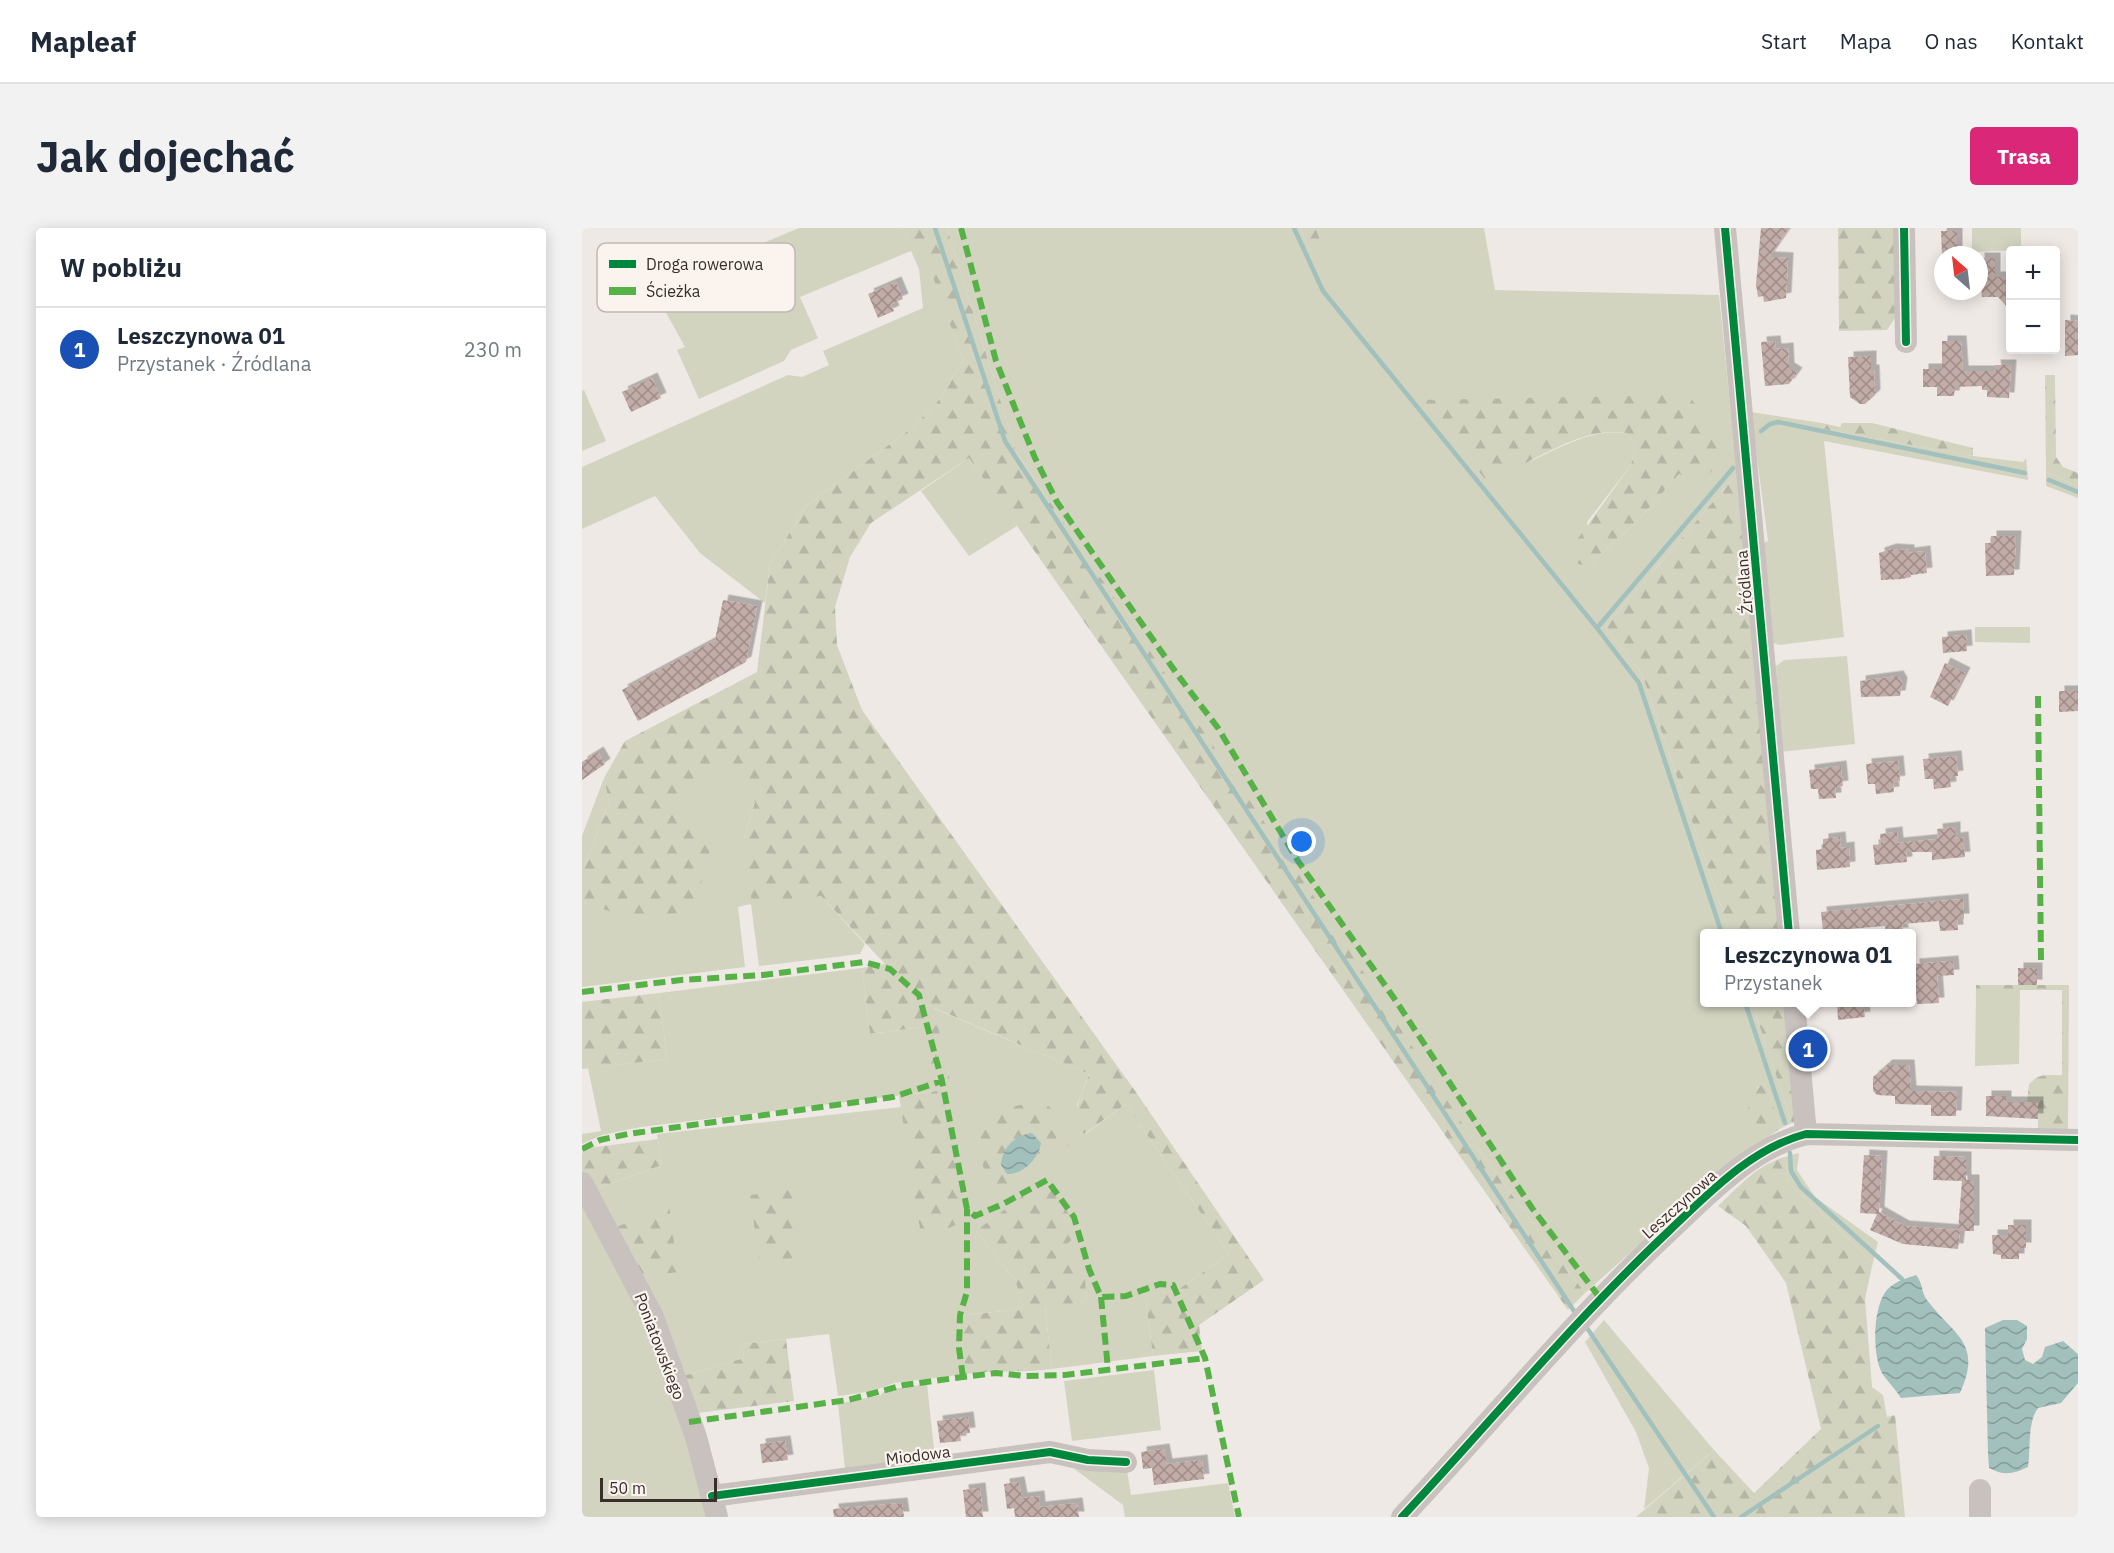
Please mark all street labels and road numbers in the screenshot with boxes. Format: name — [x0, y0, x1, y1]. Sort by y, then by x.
street label: Źródlana — [1730, 549, 1757, 615]
street label: Leszczynowa — [1638, 1165, 1721, 1243]
street label: Poniatowskiego — [630, 1290, 690, 1402]
street label: Miodowa — [885, 1441, 952, 1469]

